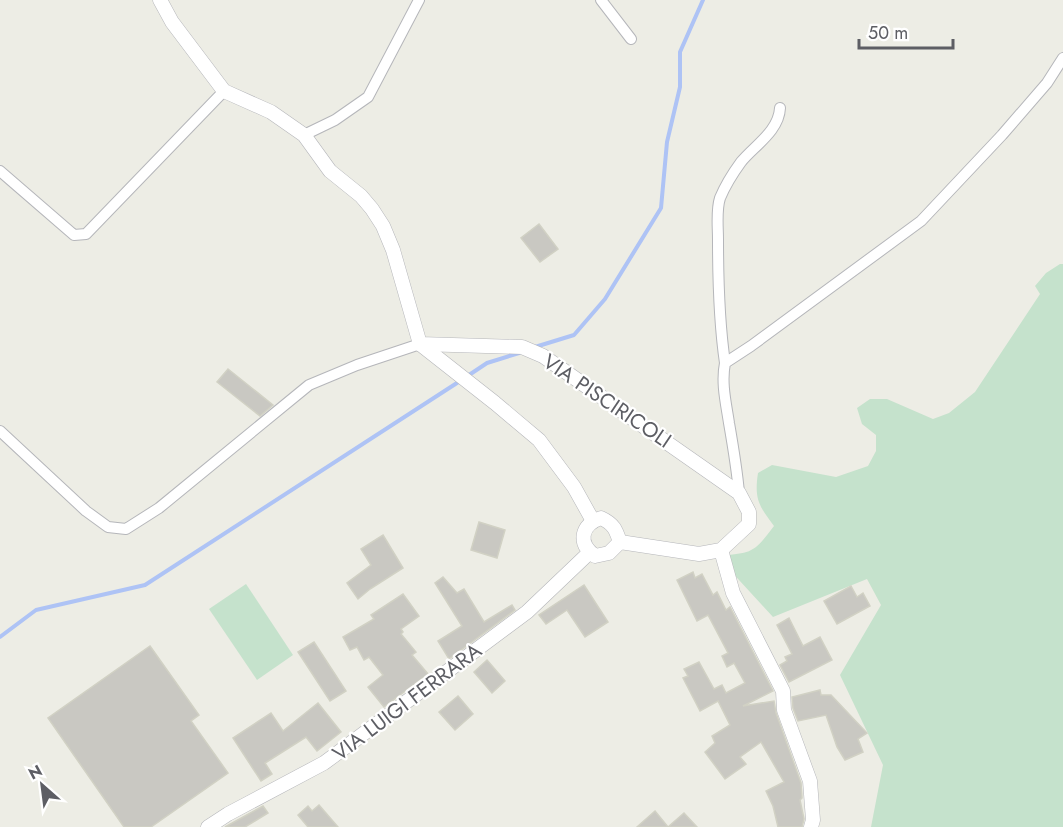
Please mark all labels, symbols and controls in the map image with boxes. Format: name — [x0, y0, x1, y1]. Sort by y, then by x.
scale bar — [859, 12, 954, 50]
text: 50 m — [868, 20, 908, 46]
street label: VIA PISCIRICOLI — [537, 347, 677, 455]
street label: VIA LUIGI FERRARA — [326, 636, 488, 768]
north arrow — [12, 755, 72, 815]
text: N — [24, 759, 46, 785]

